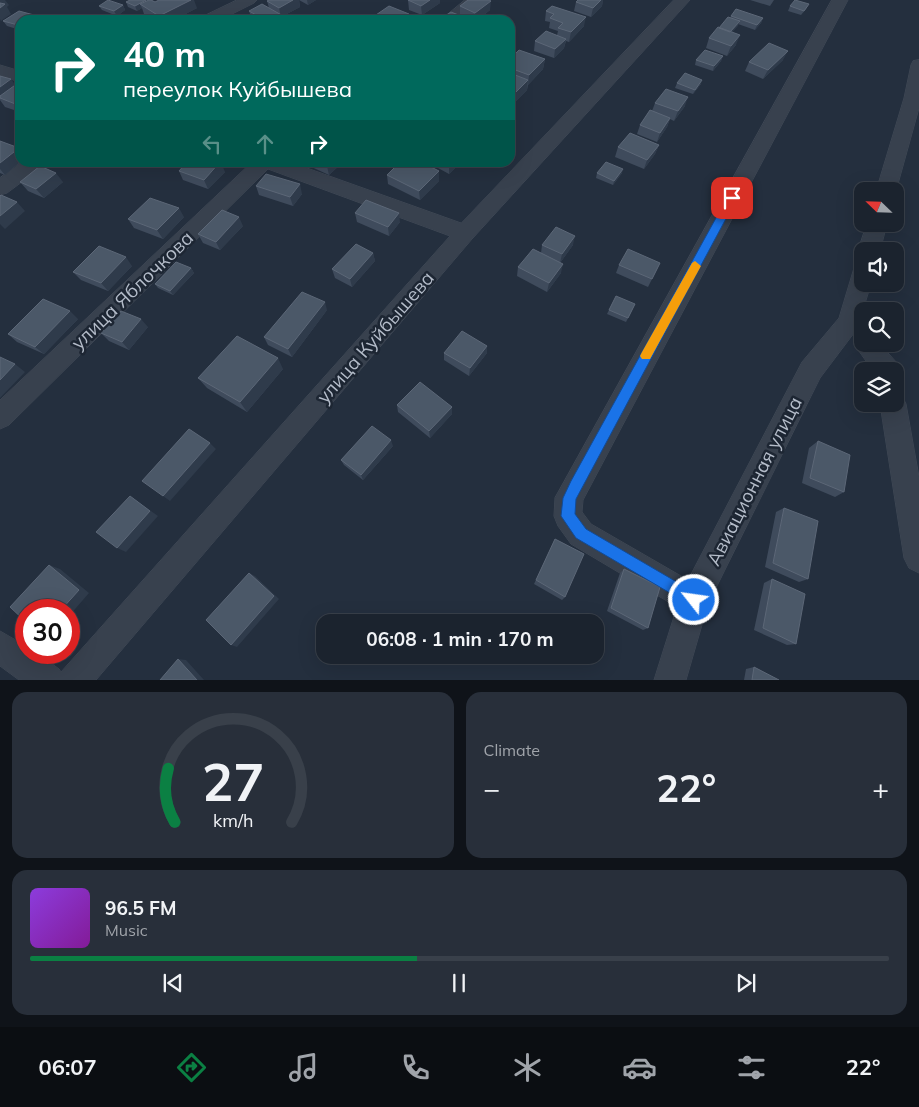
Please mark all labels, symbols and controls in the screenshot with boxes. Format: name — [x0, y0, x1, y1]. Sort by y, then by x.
text: 40 m — [123, 32, 206, 76]
icon: right — [40, 35, 105, 100]
text: переулок Куйбышева — [123, 75, 352, 103]
icon: left — [198, 130, 226, 158]
icon: ahead — [251, 130, 279, 158]
icon: right — [304, 130, 332, 158]
pin — [711, 177, 753, 219]
north arrow — [854, 182, 904, 232]
map controls — [854, 182, 904, 412]
icon: arrive — [718, 184, 746, 212]
street label: улица Яблочкова — [66, 226, 198, 354]
button: sound — [854, 242, 904, 292]
street label: улица Куйбышева — [311, 266, 439, 408]
button: search — [854, 302, 904, 352]
button: layers — [854, 362, 904, 412]
street label: Авиационная улица — [701, 392, 807, 570]
position arrow — [667, 573, 719, 625]
speed limit sign: 30 — [15, 599, 80, 664]
text: 06:08 · 1 min · 170 m — [366, 627, 554, 651]
text: Climate — [484, 740, 540, 760]
text: 27 — [202, 749, 264, 814]
text: 22° — [656, 764, 716, 812]
text: − — [484, 771, 500, 806]
text: + — [872, 771, 889, 806]
text: km/h — [213, 809, 253, 831]
text: 96.5 FM — [105, 896, 177, 920]
text: Music — [105, 920, 148, 940]
icon: previous — [159, 969, 187, 997]
icon: pause — [445, 969, 473, 997]
icon: next — [732, 969, 760, 997]
icon: directions — [174, 1050, 209, 1085]
icon: music — [286, 1050, 321, 1085]
icon: phone — [398, 1050, 433, 1085]
icon: climate — [510, 1050, 545, 1085]
icon: car — [622, 1050, 657, 1085]
icon: filters — [734, 1050, 769, 1085]
text: 06:07 — [38, 1053, 97, 1081]
text: 22° — [846, 1053, 880, 1081]

